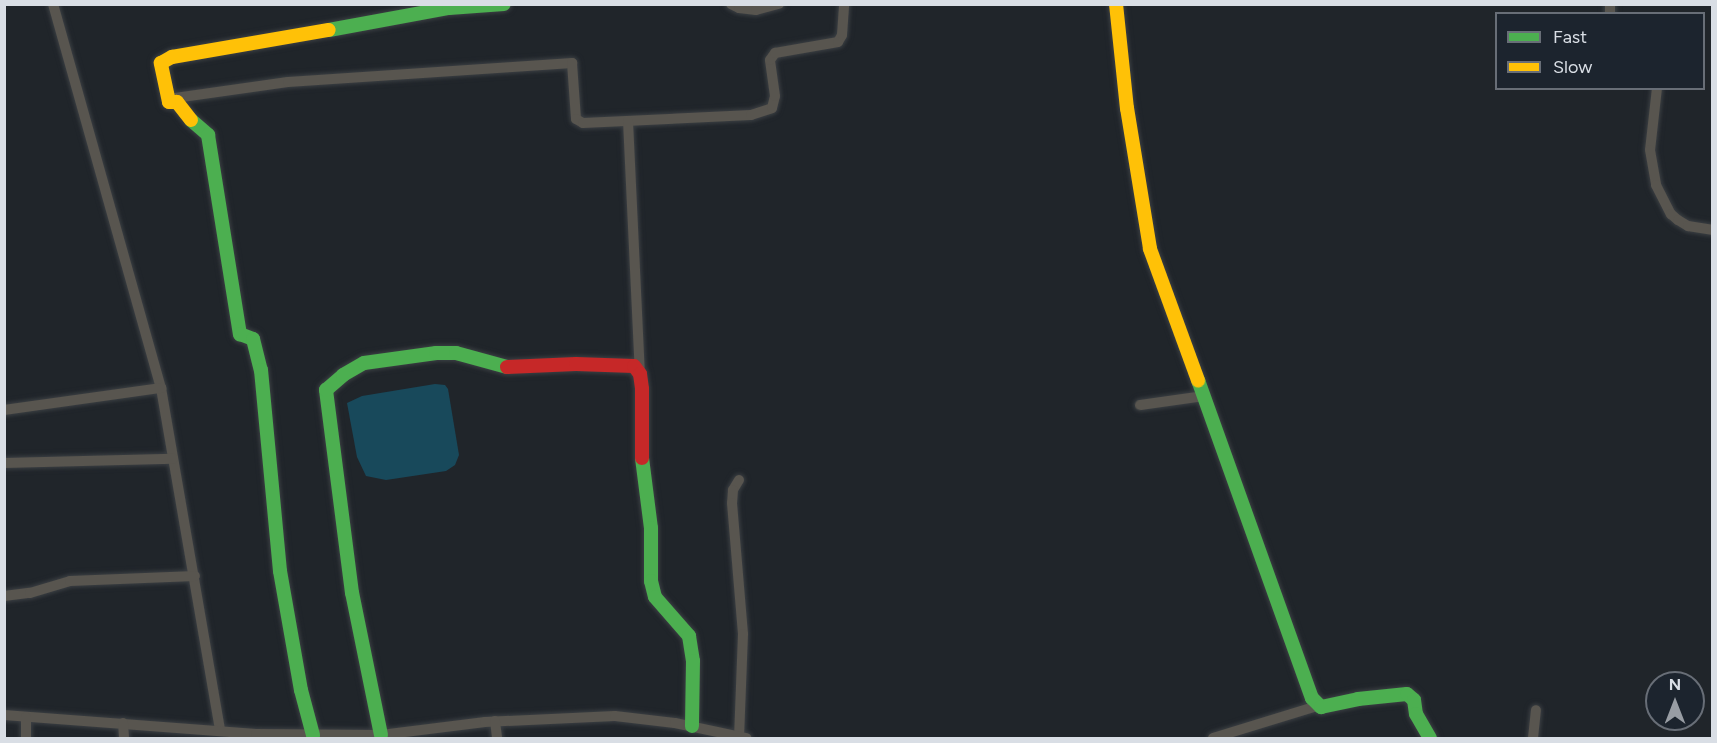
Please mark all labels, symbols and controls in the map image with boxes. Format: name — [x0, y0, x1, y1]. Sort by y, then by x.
legend — [1495, 12, 1705, 90]
text: Fast — [1553, 26, 1587, 48]
text: Slow — [1553, 56, 1592, 78]
north arrow — [1645, 671, 1705, 731]
text: N — [1669, 675, 1681, 694]

